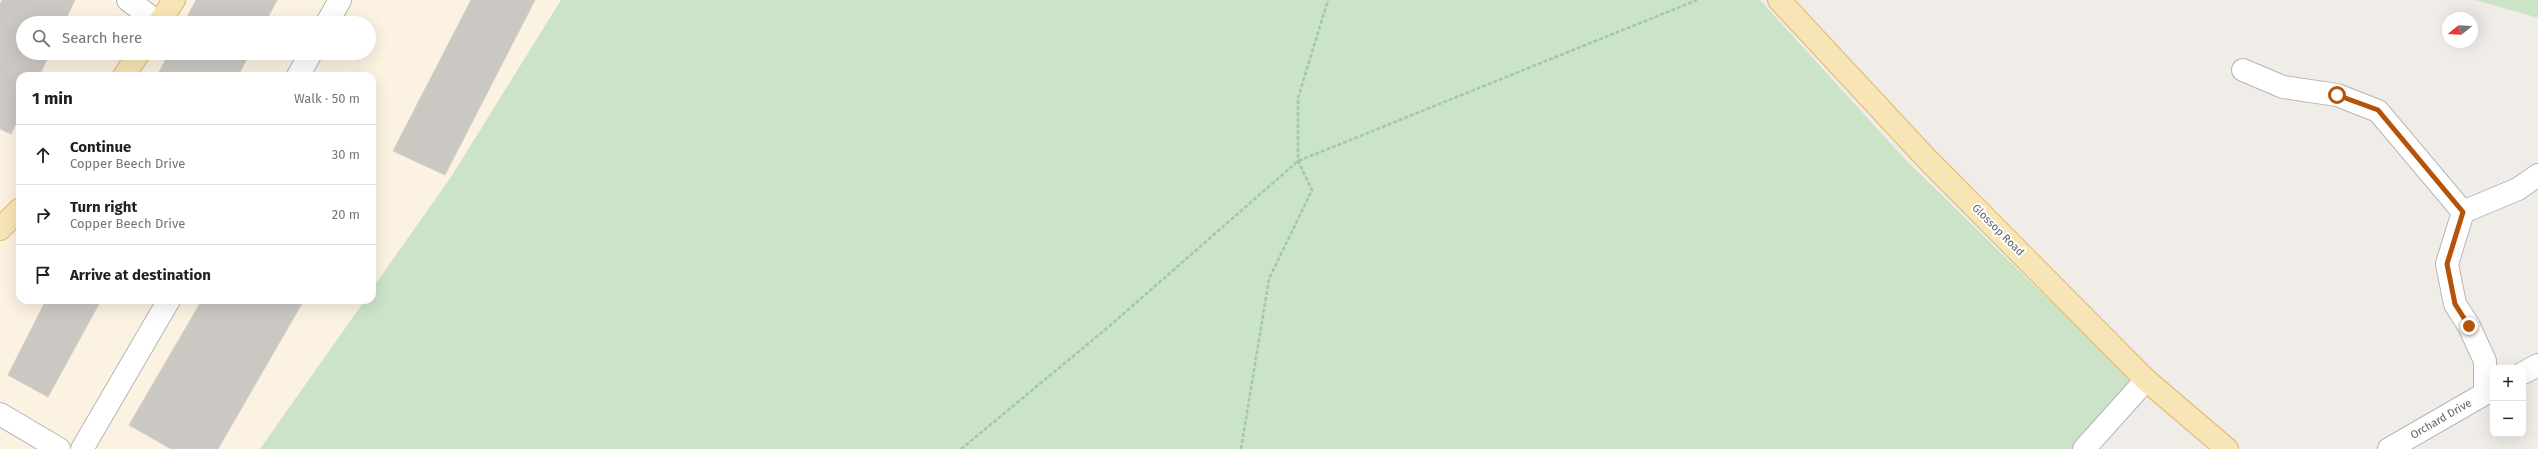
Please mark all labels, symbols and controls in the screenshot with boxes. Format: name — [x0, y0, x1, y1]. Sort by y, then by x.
north arrow — [2442, 12, 2478, 48]
search box — [16, 16, 376, 60]
icon: search — [30, 27, 52, 49]
text: Search here — [62, 29, 142, 47]
route start — [2328, 86, 2346, 104]
text: 1 min — [32, 88, 73, 109]
text: Walk · 50 m — [294, 91, 360, 106]
text: Continue — [70, 138, 131, 156]
icon: ahead — [32, 144, 54, 166]
text: 30 m — [332, 147, 360, 162]
text: Copper Beech Drive — [70, 156, 185, 171]
text: Turn right — [70, 198, 137, 216]
street label: Glossop Road — [1969, 201, 2027, 259]
icon: right — [32, 204, 54, 226]
text: 20 m — [332, 207, 360, 222]
text: Copper Beech Drive — [70, 216, 185, 231]
icon: arrive — [32, 264, 54, 286]
text: Arrive at destination — [70, 266, 211, 284]
route end — [2460, 317, 2478, 335]
map controls — [2490, 365, 2526, 437]
button: + — [2490, 365, 2526, 401]
street label: Orchard Drive — [2408, 396, 2474, 442]
button: − — [2490, 401, 2526, 437]

